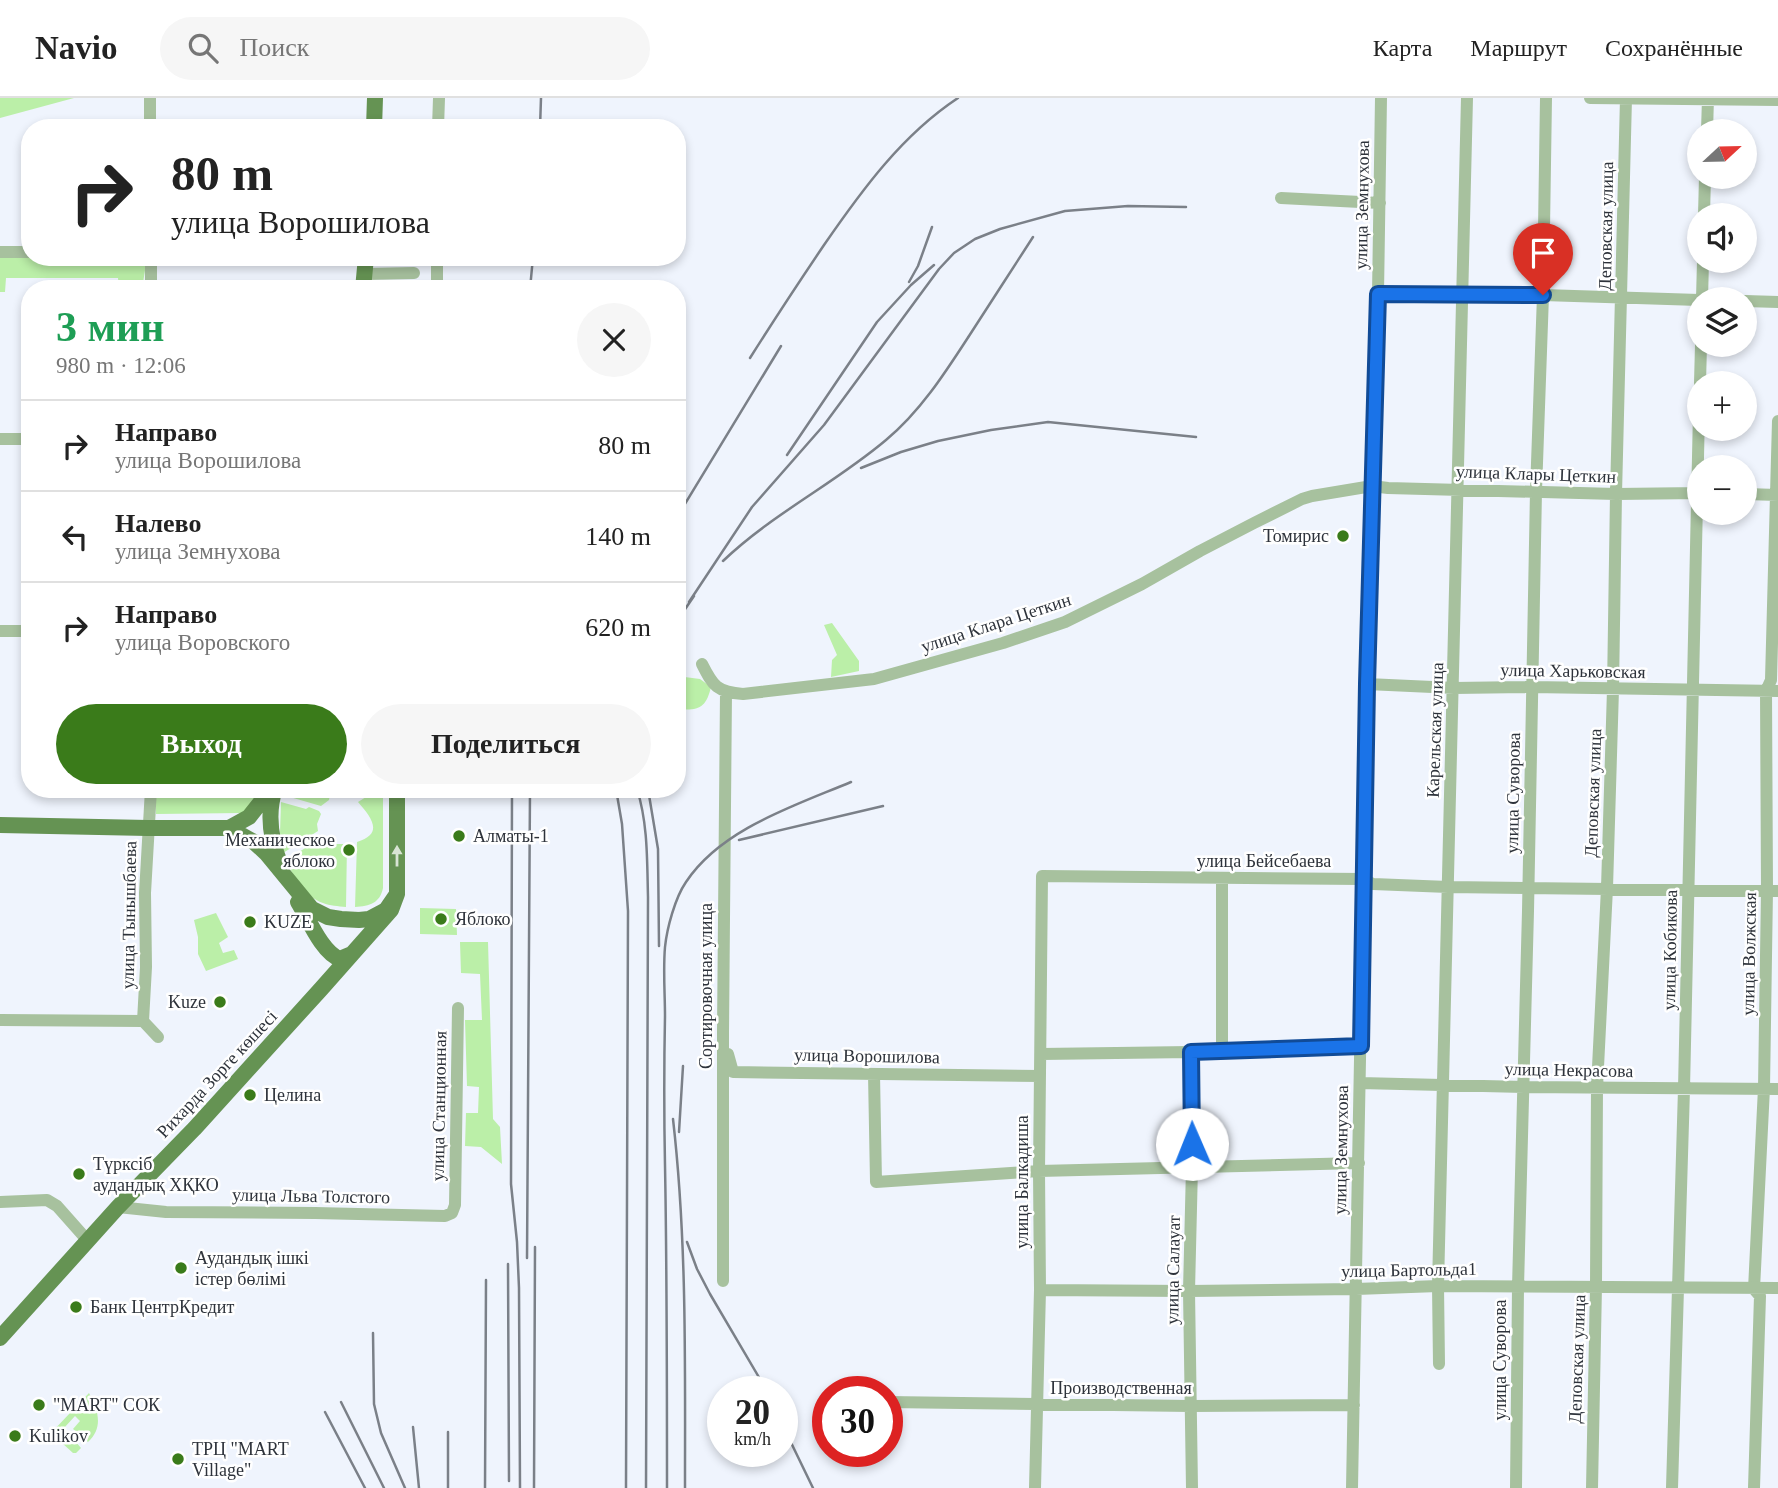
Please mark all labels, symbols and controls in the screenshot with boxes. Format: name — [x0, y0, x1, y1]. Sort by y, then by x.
search box — [160, 17, 650, 80]
icon: search — [184, 29, 222, 67]
text: Navio — [35, 30, 118, 66]
text: Поиск — [240, 33, 309, 62]
text: Карта — [1373, 35, 1432, 61]
text: Маршрут — [1470, 35, 1567, 61]
text: Сохранённые — [1605, 35, 1743, 61]
north arrow — [1687, 119, 1757, 189]
map controls — [1687, 119, 1757, 525]
street label: улица Земнухова — [1351, 140, 1373, 270]
text: 80 m — [171, 146, 273, 201]
icon: right — [56, 147, 147, 238]
street label: Деповская улица — [1595, 161, 1617, 291]
button: sound — [1687, 203, 1757, 273]
text: улица Ворошилова — [171, 204, 430, 240]
pin — [1513, 223, 1573, 295]
icon: arrive — [1524, 234, 1562, 272]
button: layers — [1687, 287, 1757, 357]
button: close — [577, 303, 651, 377]
text: 3 мин — [56, 304, 165, 350]
text: 980 m · 12:06 — [56, 353, 186, 378]
button: + — [1687, 371, 1757, 441]
text: Направо — [115, 418, 217, 447]
icon: right — [56, 427, 94, 465]
text: 80 m — [598, 431, 651, 460]
text: улица Ворошилова — [115, 448, 301, 473]
button: − — [1687, 455, 1757, 525]
street label: улица Клары Цеткин — [1456, 461, 1617, 487]
text: Налево — [115, 509, 201, 538]
icon: left — [56, 518, 94, 556]
text: 140 m — [585, 522, 651, 551]
place label: Томирис — [1263, 526, 1329, 546]
marker: Томирис — [1335, 528, 1351, 544]
text: улица Земнухова — [115, 539, 281, 564]
street label: улица Клара Цеткин — [919, 589, 1074, 657]
text: Направо — [115, 600, 217, 629]
icon: right — [56, 609, 94, 647]
text: 620 m — [585, 613, 651, 642]
text: улица Воровского — [115, 630, 290, 655]
street label: улица Харьковская — [1500, 660, 1646, 682]
street label: Карельская улица — [1423, 662, 1447, 798]
button: Выход — [56, 704, 347, 784]
button: Поделиться — [361, 704, 651, 784]
street label: Деповская улица — [1581, 728, 1605, 858]
street label: улица Суворова — [1502, 732, 1524, 854]
place label: Алматы-1 — [473, 826, 549, 846]
marker: Алматы-1 — [451, 828, 467, 844]
place label: Механическое яблоко — [225, 830, 335, 871]
street label: улица Тынышбаева — [118, 841, 140, 989]
marker: Механическое яблоко — [341, 842, 357, 858]
one-way arrow — [391, 845, 403, 867]
street label: улица Бейсебаева — [1197, 851, 1331, 871]
street label: улица Кобикова — [1659, 889, 1681, 1011]
street label: улица Волжская — [1738, 892, 1760, 1016]
street label: Сортировочная улица — [696, 903, 716, 1069]
place label: Яблоко — [455, 909, 511, 929]
marker: Яблоко — [433, 911, 449, 927]
place label: KUZE — [264, 912, 312, 932]
marker: KUZE — [242, 914, 258, 930]
place label: Kuze — [168, 992, 206, 1012]
marker: Kuze — [212, 994, 228, 1010]
street label: Рихарда Зорге көшесі — [153, 1006, 281, 1142]
street label: улица Станционная — [428, 1031, 450, 1181]
street label: улица Ворошилова — [794, 1045, 940, 1067]
street label: улица Некрасова — [1504, 1059, 1634, 1081]
place label: Целина — [264, 1085, 321, 1105]
street label: улица Земнухова — [1330, 1085, 1352, 1215]
marker: Целина — [242, 1087, 258, 1103]
position arrow — [1155, 1107, 1229, 1181]
street label: улица Балкадиша — [1012, 1115, 1032, 1249]
place label: Түрксіб аудандық ХҚКО — [93, 1154, 219, 1195]
marker: Түрксіб аудандық ХҚКО — [71, 1166, 87, 1182]
street label: улица Льва Толстого — [232, 1185, 390, 1207]
street label: улица Салауат — [1162, 1215, 1184, 1325]
place label: Аудандық ішкі істер бөлімі — [195, 1248, 309, 1289]
street label: улица Бартольда1 — [1341, 1259, 1477, 1281]
marker: Аудандық ішкі істер бөлімі — [173, 1260, 189, 1276]
street label: Деповская улица — [1565, 1294, 1589, 1424]
place label: Банк ЦентрКредит — [90, 1297, 234, 1317]
marker: Банк ЦентрКредит — [68, 1299, 84, 1315]
street label: улица Суворова — [1490, 1299, 1510, 1421]
speed limit sign: 30 — [812, 1376, 903, 1467]
street label: Производственная — [1050, 1378, 1192, 1398]
text: 20 — [735, 1393, 770, 1432]
place label: "MART" СОК — [53, 1395, 161, 1415]
marker: "MART" СОК — [31, 1397, 47, 1413]
place label: Kulikov — [29, 1426, 88, 1446]
marker: Kulikov — [7, 1428, 23, 1444]
text: km/h — [734, 1429, 771, 1449]
place label: ТРЦ "MART Village" — [192, 1439, 289, 1480]
marker: ТРЦ "MART Village" — [170, 1451, 186, 1467]

